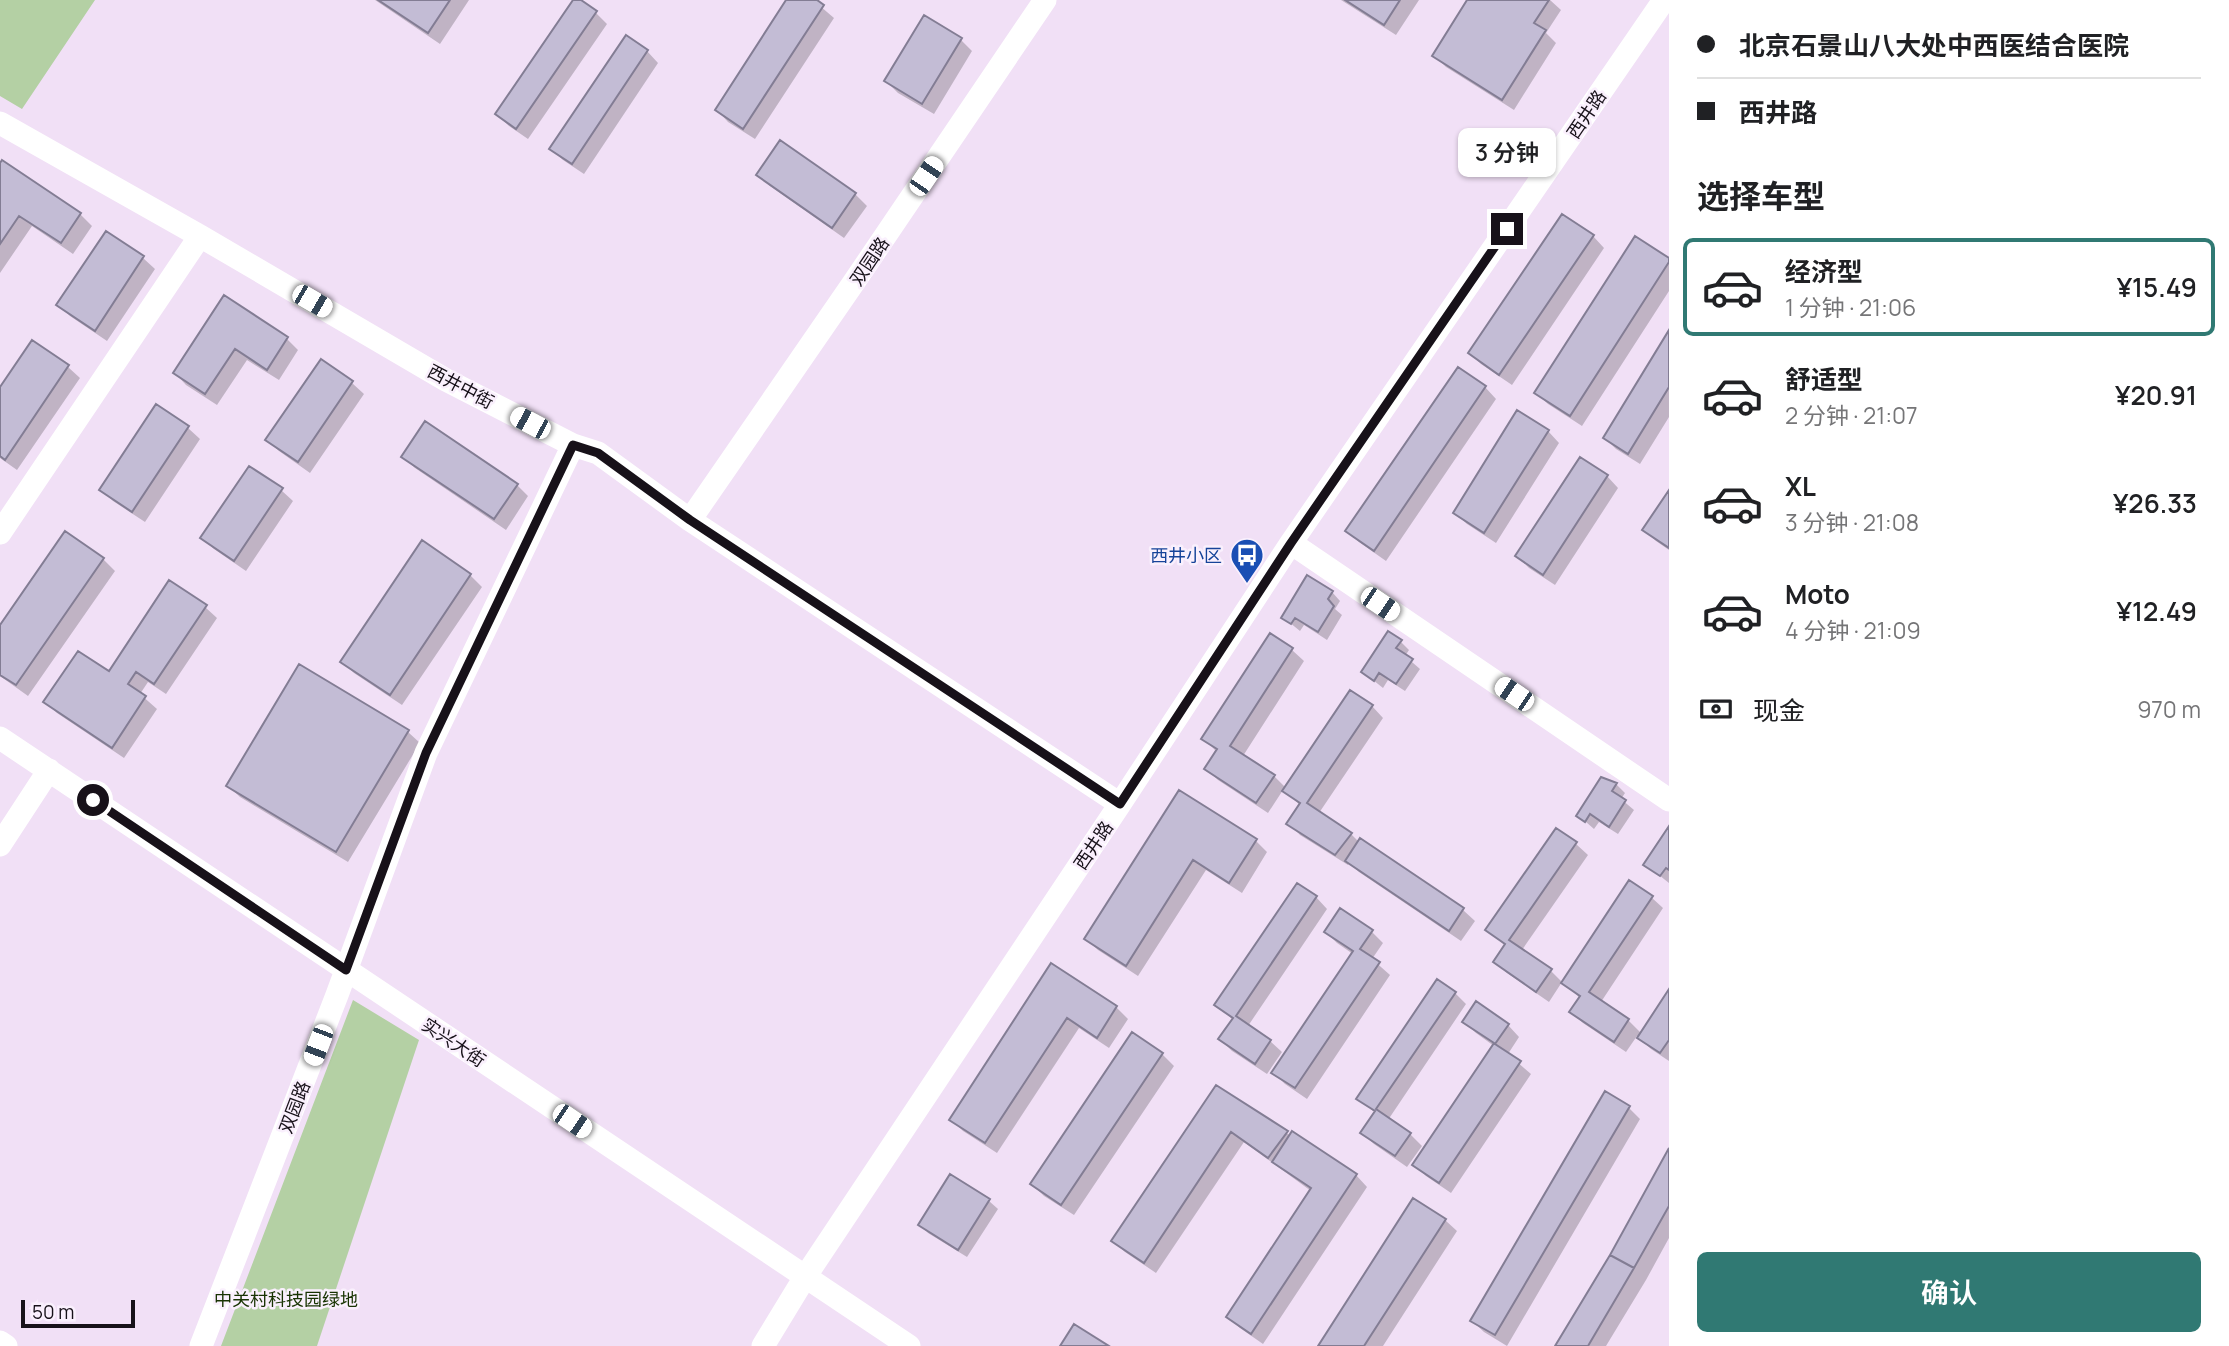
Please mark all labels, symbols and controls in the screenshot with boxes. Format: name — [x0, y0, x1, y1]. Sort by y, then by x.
text: 北京石景山八大处中西医结合医院 — [1739, 27, 2129, 63]
street label: 西井路 — [1561, 85, 1611, 143]
text: 西井路 — [1739, 94, 1817, 130]
callout: 3 分钟 — [1458, 128, 1556, 176]
text: 3 分钟 — [1475, 136, 1539, 168]
car — [906, 153, 947, 199]
text: 选择车型 — [1697, 174, 1825, 218]
route end — [1491, 213, 1523, 245]
street label: 双园路 — [844, 232, 894, 290]
text: 经济型 — [1785, 253, 1863, 289]
icon: car — [1701, 256, 1764, 319]
text: ¥15.49 — [2117, 269, 2197, 305]
car — [289, 281, 336, 321]
text: 1 分钟 · 21:06 — [1785, 291, 1916, 323]
street label: 西井中街 — [424, 359, 498, 413]
text: 舒适型 — [1785, 361, 1863, 397]
icon: car — [1701, 364, 1764, 427]
text: ¥20.91 — [2115, 377, 2197, 413]
text: 2 分钟 · 21:07 — [1785, 399, 1918, 431]
car — [507, 404, 554, 442]
text: XL — [1785, 468, 1816, 504]
icon: car — [1701, 472, 1764, 535]
text: ¥26.33 — [2113, 485, 2197, 521]
text: 3 分钟 · 21:08 — [1785, 506, 1919, 538]
bus stop icon: 西井小区 — [1228, 536, 1266, 585]
place label: 西井小区 — [1150, 543, 1222, 567]
text: Moto — [1785, 576, 1850, 612]
icon: car — [1701, 580, 1764, 643]
car — [1357, 584, 1404, 624]
text: ¥12.49 — [2117, 593, 2197, 629]
text: 4 分钟 · 21:09 — [1785, 614, 1921, 646]
car — [1491, 674, 1538, 714]
icon: cash — [1697, 690, 1735, 728]
text: 现金 — [1753, 692, 1805, 728]
text: 970 m — [2137, 693, 2201, 725]
route start — [77, 784, 109, 816]
street label: 西井路 — [1068, 816, 1118, 874]
street label: 实兴大街 — [417, 1012, 491, 1072]
car — [301, 1022, 336, 1068]
street label: 双园路 — [273, 1077, 315, 1137]
car — [549, 1101, 596, 1141]
button: 确认 — [1697, 1252, 2201, 1332]
park label: 中关村科技园绿地 — [214, 1287, 358, 1311]
scale bar — [21, 1297, 135, 1329]
text: 50 m — [32, 1299, 74, 1325]

